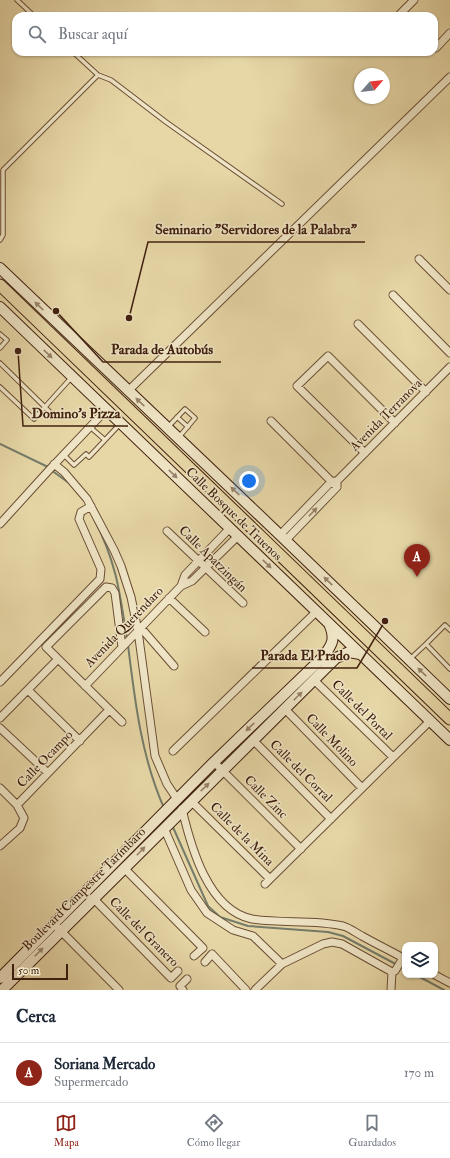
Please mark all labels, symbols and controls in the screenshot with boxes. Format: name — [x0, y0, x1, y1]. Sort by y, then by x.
search box — [12, 12, 438, 56]
icon: search — [26, 23, 48, 45]
text: Buscar aquí — [58, 25, 127, 44]
north arrow — [354, 68, 390, 104]
callout: Seminario "Servidores de la Palabra" — [148, 216, 365, 242]
text: Seminario "Servidores de la Palabra" — [155, 221, 358, 238]
one-way arrow — [34, 301, 44, 311]
callout: Parada de Autobús — [103, 336, 221, 362]
text: Parada de Autobús — [111, 341, 213, 358]
one-way arrow — [43, 349, 53, 359]
street label: Avenida Terranova — [346, 375, 426, 455]
one-way arrow — [135, 397, 145, 407]
callout: Domino's Pizza — [23, 400, 128, 426]
text: Domino's Pizza — [32, 405, 122, 422]
street label: Calle Bosque de Truenos — [183, 464, 286, 564]
one-way arrow — [168, 469, 178, 479]
your location — [239, 471, 259, 491]
one-way arrow — [229, 487, 240, 496]
one-way arrow — [308, 507, 318, 517]
street label: Calle Apatzingán — [175, 522, 251, 597]
pin: A — [404, 544, 430, 577]
one-way arrow — [262, 559, 272, 569]
one-way arrow — [323, 577, 333, 586]
street label: Avenida Queréndaro — [81, 583, 167, 672]
callout: Parada El Prado — [252, 642, 357, 668]
text: Parada El Prado — [260, 647, 350, 664]
one-way arrow — [417, 667, 427, 677]
street label: Calle del Portal — [329, 677, 396, 744]
one-way arrow — [293, 691, 303, 701]
street label: Calle Molino — [303, 710, 361, 770]
one-way arrow — [245, 722, 255, 731]
street label: Calle Ocampo — [14, 727, 77, 792]
street label: Calle del Corral — [266, 736, 336, 806]
street label: Calle Zinc — [241, 772, 291, 822]
one-way arrow — [200, 782, 210, 792]
street label: Calle de la Mina — [207, 799, 278, 870]
street label: Boulevard Campestre Tarímbaro — [19, 824, 150, 955]
one-way arrow — [136, 846, 146, 856]
street label: Calle del Granero — [106, 894, 182, 970]
map controls — [402, 942, 438, 978]
button: layers — [402, 942, 438, 978]
one-way arrow — [34, 947, 44, 957]
scale bar — [12, 962, 68, 981]
text: 50 m — [18, 964, 39, 977]
text: Cerca — [16, 1006, 56, 1027]
text: Soriana Mercado — [54, 1055, 155, 1074]
text: A — [25, 1065, 33, 1081]
text: 170 m — [404, 1065, 434, 1081]
text: Supermercado — [54, 1074, 128, 1090]
tab: Mapa — [54, 1112, 79, 1149]
tab: Cómo llegar — [187, 1112, 240, 1149]
tab: Guardados — [348, 1112, 396, 1149]

